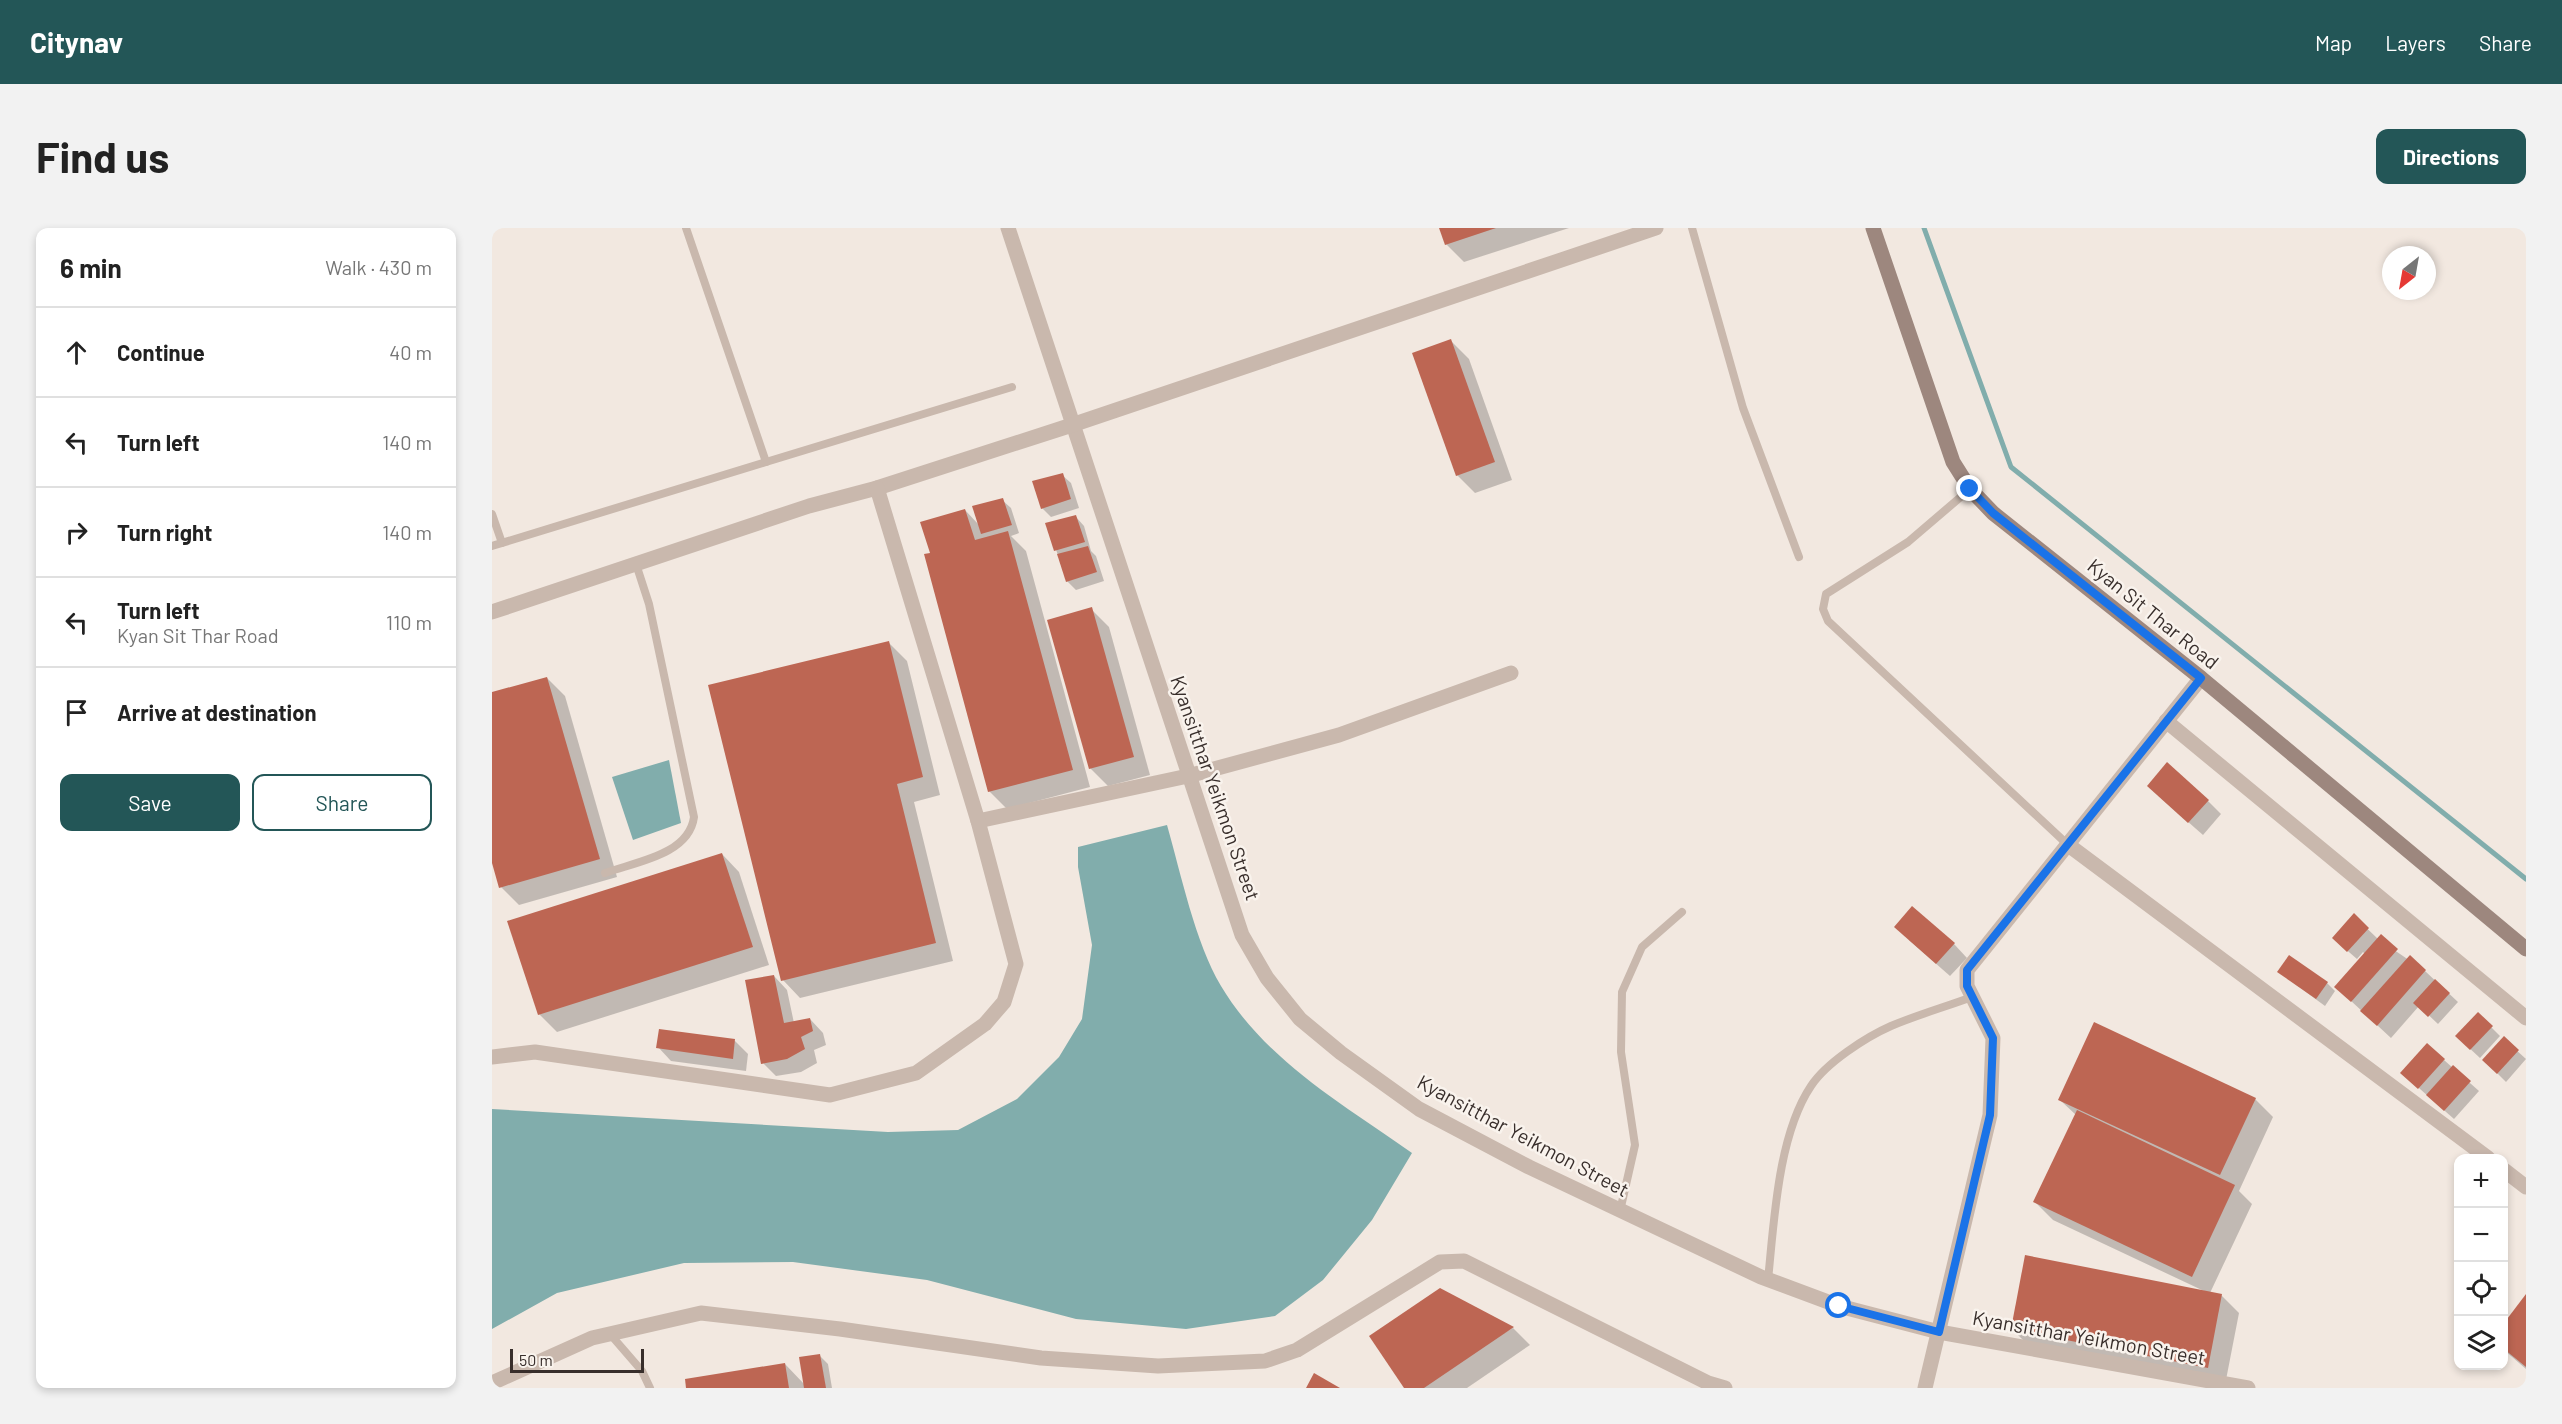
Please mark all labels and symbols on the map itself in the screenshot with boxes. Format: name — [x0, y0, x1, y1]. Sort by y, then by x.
north arrow — [2382, 246, 2436, 300]
route end — [1956, 475, 1982, 501]
street label: Kyan Sit Thar Road — [2083, 553, 2224, 673]
street label: Kyansitthar Yeikmon Street — [1166, 672, 1266, 903]
street label: Kyansitthar Yeikmon Street — [1414, 1069, 1633, 1201]
route start — [1825, 1292, 1851, 1318]
street label: Kyansitthar Yeikmon Street — [1971, 1305, 2207, 1369]
scale bar — [510, 1346, 644, 1374]

